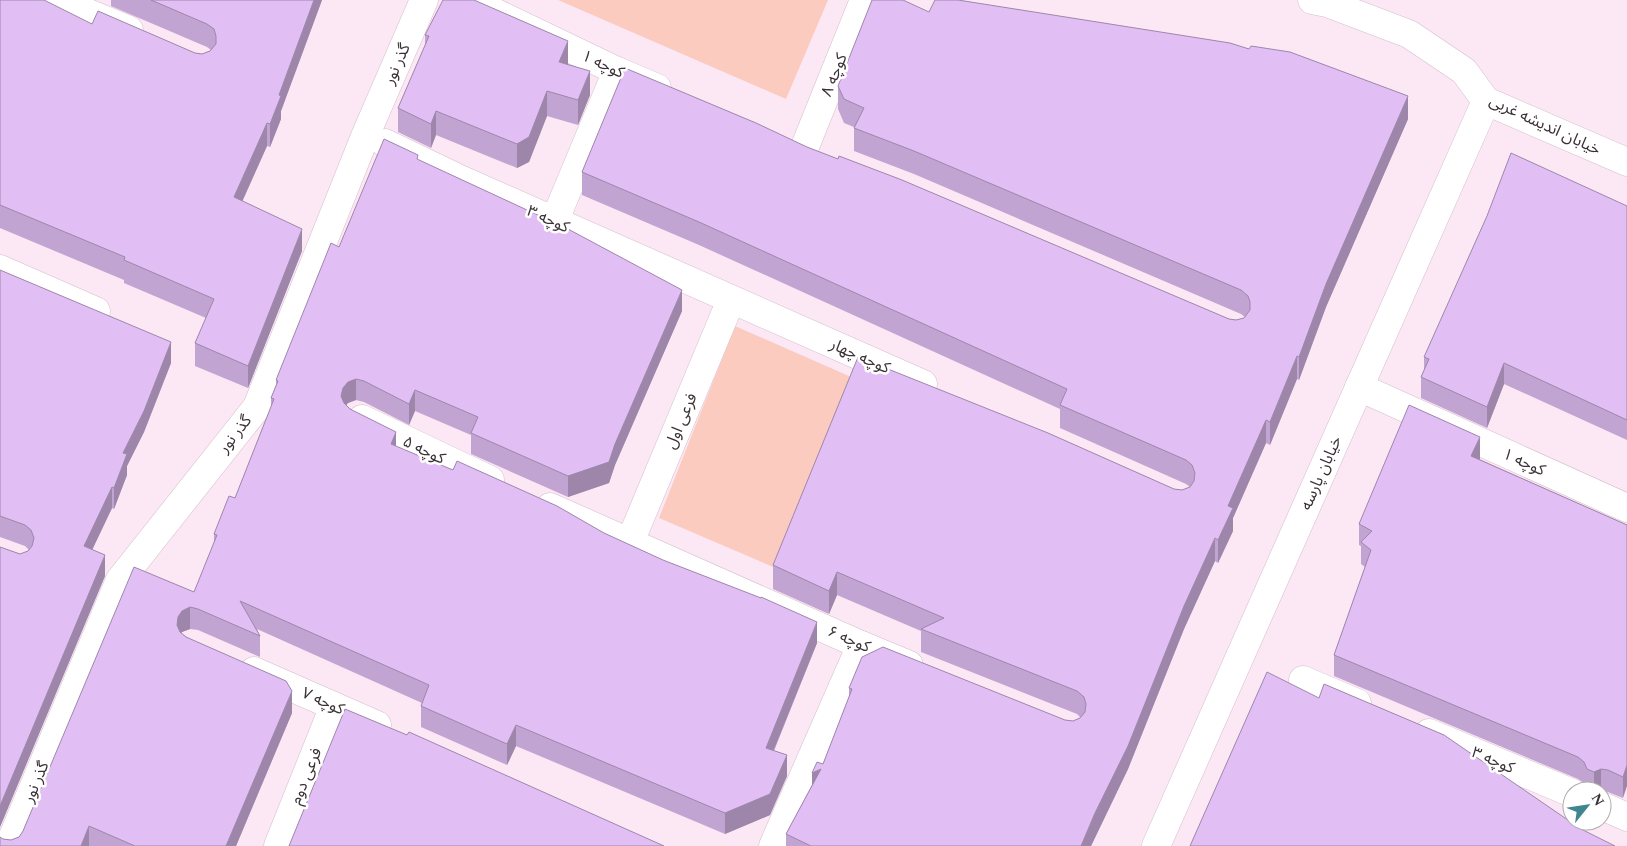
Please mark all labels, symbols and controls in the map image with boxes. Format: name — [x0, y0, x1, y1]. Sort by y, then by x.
street label: گذر نور — [377, 39, 417, 89]
street label: کوچه ۱ — [578, 44, 629, 84]
street label: کوچه ۸ — [815, 50, 854, 100]
street label: خیابان اندیشه غربی — [1485, 89, 1605, 161]
street label: کوچه ۳ — [523, 199, 574, 239]
street label: کوچه چهار — [825, 332, 894, 380]
street label: فرعی اول — [658, 389, 704, 453]
street label: گذر نور — [212, 409, 258, 459]
street label: کوچه ۵ — [399, 429, 450, 471]
street label: خیابان پارسه — [1294, 432, 1348, 514]
street label: کوچه ۱ — [1499, 442, 1550, 482]
street label: کوچه ۶ — [824, 619, 875, 659]
street label: کوچه ۷ — [298, 681, 349, 721]
street label: کوچه ۳ — [1468, 740, 1519, 780]
street label: فرعی دوم — [284, 744, 328, 808]
street label: گذر نور — [16, 757, 56, 807]
north arrow — [1562, 781, 1612, 831]
text: N — [1586, 790, 1610, 810]

